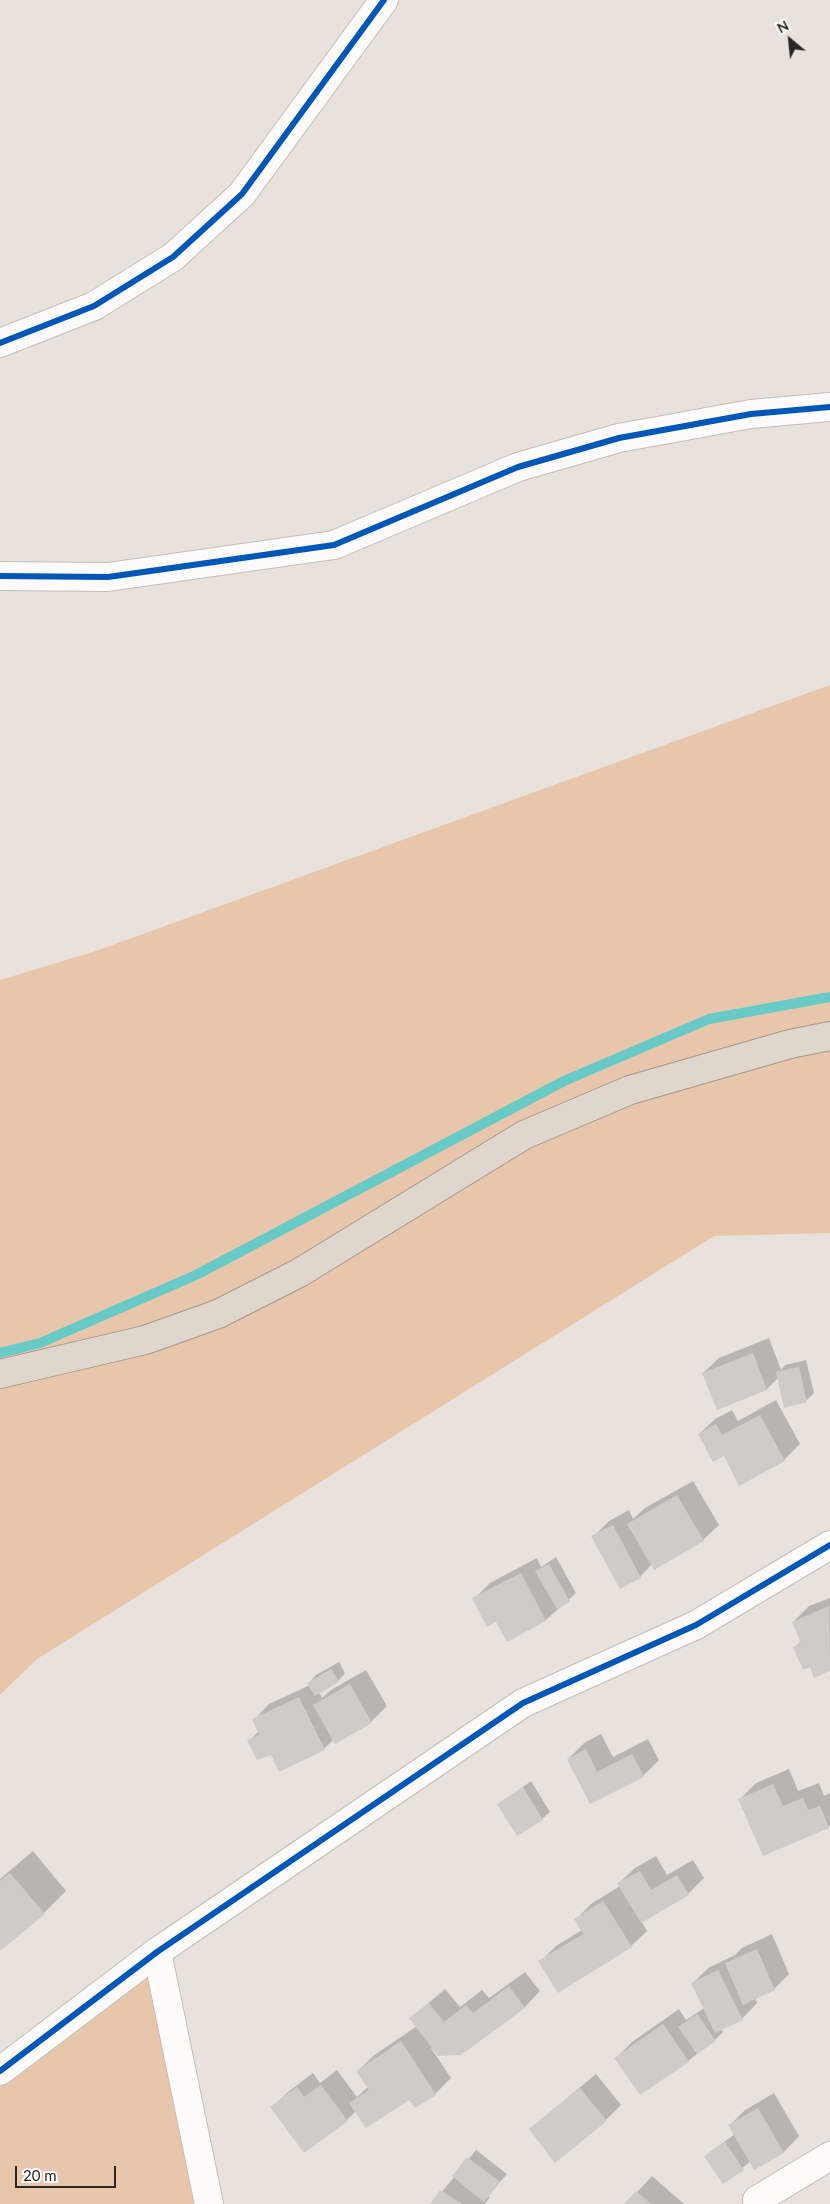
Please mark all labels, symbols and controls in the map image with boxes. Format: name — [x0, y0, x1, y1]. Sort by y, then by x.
north arrow — [765, 15, 815, 65]
text: N — [774, 16, 791, 36]
scale bar — [18, 2156, 119, 2188]
text: 20 m — [23, 2166, 57, 2184]

